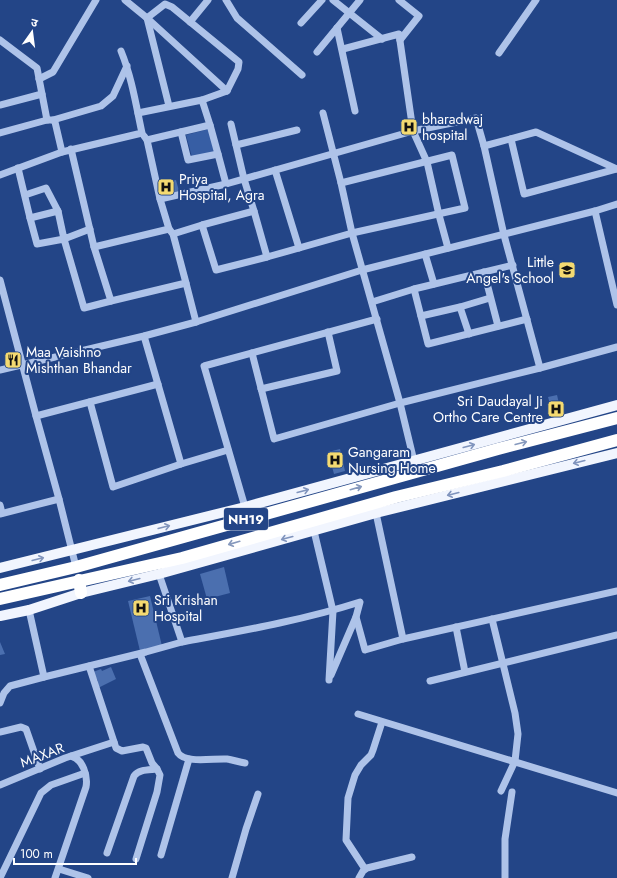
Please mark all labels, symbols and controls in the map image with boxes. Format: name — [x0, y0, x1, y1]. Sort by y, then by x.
north arrow — [12, 12, 52, 52]
text: उ — [29, 14, 40, 31]
place label: bharadwaj hospital — [422, 109, 483, 145]
hospital icon: bharadwaj hospital — [399, 117, 419, 137]
place label: Priya Hospital, Agra — [179, 169, 265, 205]
hospital icon: Priya Hospital, Agra — [156, 177, 176, 197]
place label: Little Angel's School — [466, 252, 554, 288]
school or university icon: Little Angel's School — [557, 260, 577, 280]
place label: Maa Vaishno Mishthan Bhandar — [26, 342, 132, 378]
restaurant icon: Maa Vaishno Mishthan Bhandar — [3, 350, 23, 370]
place label: Sri Daudayal Ji Ortho Care Centre — [433, 391, 543, 427]
hospital icon: Sri Daudayal Ji Ortho Care Centre — [546, 399, 566, 419]
one-way arrow — [514, 439, 527, 446]
place label: Gangaram Nursing Home — [348, 442, 436, 478]
one-way arrow — [463, 442, 476, 449]
hospital icon: Gangaram Nursing Home — [325, 450, 345, 470]
one-way arrow — [573, 459, 586, 467]
one-way arrow — [350, 484, 363, 492]
one-way arrow — [297, 487, 310, 494]
one-way arrow — [447, 491, 460, 499]
road number: NH19 — [224, 508, 268, 530]
one-way arrow — [157, 523, 170, 530]
one-way arrow — [281, 535, 294, 543]
one-way arrow — [228, 540, 241, 547]
one-way arrow — [31, 554, 44, 562]
one-way arrow — [128, 576, 141, 584]
place label: Sri Krishan Hospital — [154, 590, 218, 626]
hospital icon: Sri Krishan Hospital — [131, 598, 151, 618]
street label: MAXAR — [17, 737, 67, 772]
scale bar — [14, 840, 136, 866]
text: 100 m — [20, 845, 53, 863]

